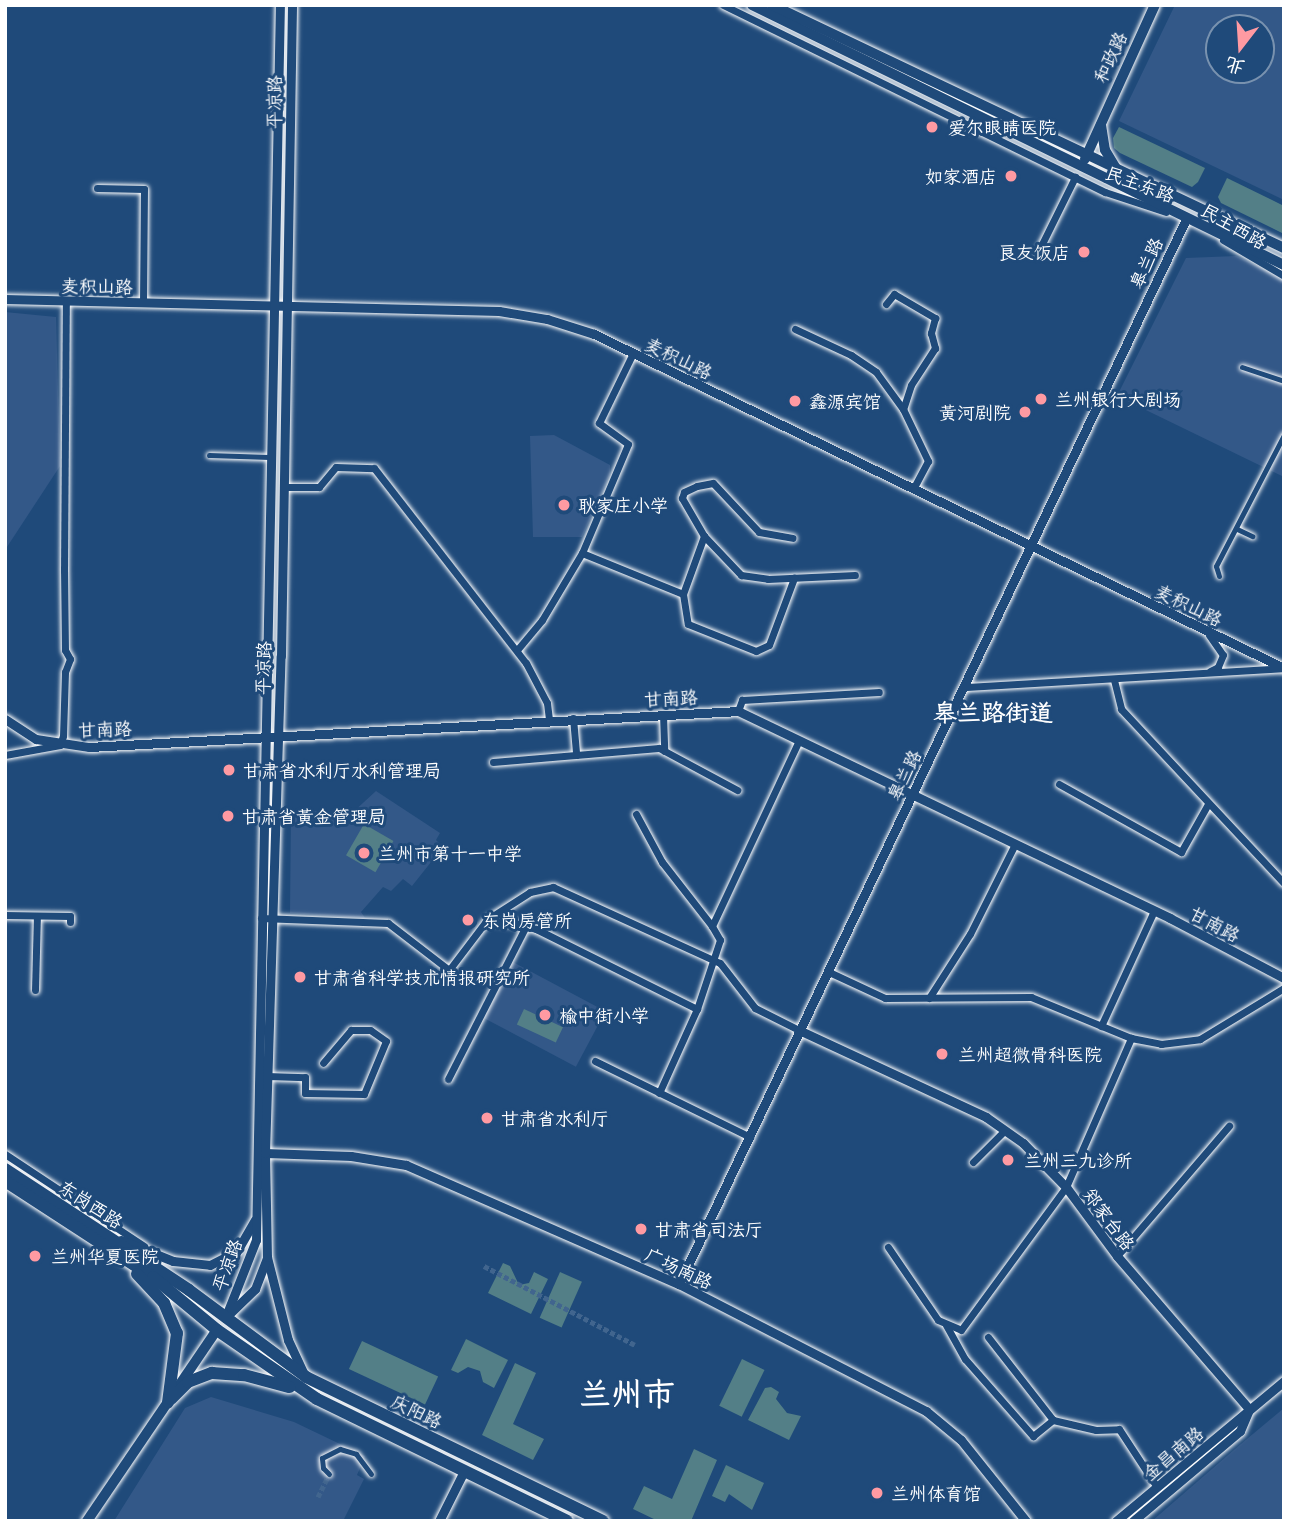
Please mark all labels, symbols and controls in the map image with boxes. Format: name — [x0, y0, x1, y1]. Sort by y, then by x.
north arrow — [1205, 14, 1275, 84]
street label: 和政路 — [1089, 28, 1131, 86]
text: 北 — [1221, 51, 1248, 83]
street label: 平凉路 — [263, 75, 285, 129]
place label: 爱尔眼睛医院 — [948, 116, 1056, 138]
marker: 爱尔眼睛医院 — [922, 117, 942, 137]
street label: 民主东路 — [1102, 162, 1178, 206]
place label: 如家酒店 — [925, 165, 997, 187]
marker: 如家酒店 — [1003, 168, 1019, 184]
street label: 民主西路 — [1197, 199, 1271, 253]
street label: 皋兰路 — [1125, 234, 1167, 292]
place label: 良友饭店 — [998, 241, 1070, 263]
marker: 良友饭店 — [1076, 244, 1092, 260]
street label: 麦积山路 — [61, 275, 133, 297]
street label: 麦积山路 — [642, 333, 716, 383]
place label: 兰州银行大剧场 — [1055, 388, 1181, 410]
place label: 鑫源宾馆 — [809, 390, 881, 412]
marker: 兰州银行大剧场 — [1033, 391, 1049, 407]
marker: 鑫源宾馆 — [787, 393, 803, 409]
place label: 黄河剧院 — [939, 401, 1011, 423]
marker: 黄河剧院 — [1017, 404, 1033, 420]
place label: 耿家庄小学 — [578, 494, 668, 516]
marker: 耿家庄小学 — [556, 497, 572, 513]
street label: 麦积山路 — [1152, 580, 1226, 630]
street label: 平凉路 — [251, 641, 275, 695]
street label: 甘南路 — [643, 686, 699, 710]
district label: 皋兰路街道 — [933, 698, 1053, 726]
street label: 甘南路 — [78, 717, 132, 741]
street label: 皋兰路 — [882, 746, 926, 804]
place label: 甘肃省水利厅水利管理局 — [243, 759, 441, 781]
marker: 甘肃省水利厅水利管理局 — [221, 762, 237, 778]
place label: 甘肃省黄金管理局 — [242, 805, 386, 827]
marker: 甘肃省黄金管理局 — [220, 808, 236, 824]
place label: 兰州市第十一中学 — [378, 842, 522, 864]
marker: 兰州市第十一中学 — [356, 845, 372, 861]
street label: 甘南路 — [1186, 902, 1244, 946]
place label: 东岗房管所 — [482, 909, 572, 931]
marker: 东岗房管所 — [460, 912, 476, 928]
place label: 甘肃省科学技术情报研究所 — [314, 966, 530, 988]
marker: 甘肃省科学技术情报研究所 — [292, 969, 308, 985]
place label: 榆中街小学 — [559, 1004, 649, 1026]
marker: 榆中街小学 — [537, 1007, 553, 1023]
place label: 兰州超微骨科医院 — [958, 1043, 1102, 1065]
marker: 兰州超微骨科医院 — [932, 1044, 952, 1064]
place label: 甘肃省水利厅 — [501, 1107, 609, 1129]
marker: 甘肃省水利厅 — [479, 1110, 495, 1126]
place label: 兰州三九诊所 — [1024, 1149, 1132, 1171]
marker: 兰州三九诊所 — [998, 1150, 1018, 1170]
street label: 东岗西路 — [55, 1175, 127, 1233]
street label: 郑家台路 — [1079, 1184, 1139, 1254]
place label: 甘肃省司法厅 — [655, 1218, 763, 1240]
marker: 甘肃省司法厅 — [633, 1221, 649, 1237]
street label: 平凉路 — [208, 1236, 246, 1294]
street label: 广场南路 — [642, 1243, 716, 1293]
place label: 兰州华夏医院 — [51, 1245, 159, 1267]
marker: 兰州华夏医院 — [25, 1246, 45, 1266]
district label: 兰州市 — [579, 1373, 675, 1411]
street label: 庆阳路 — [388, 1389, 446, 1433]
street label: 金昌南路 — [1138, 1422, 1208, 1484]
place label: 兰州体育馆 — [891, 1482, 981, 1504]
marker: 兰州体育馆 — [869, 1485, 885, 1501]

